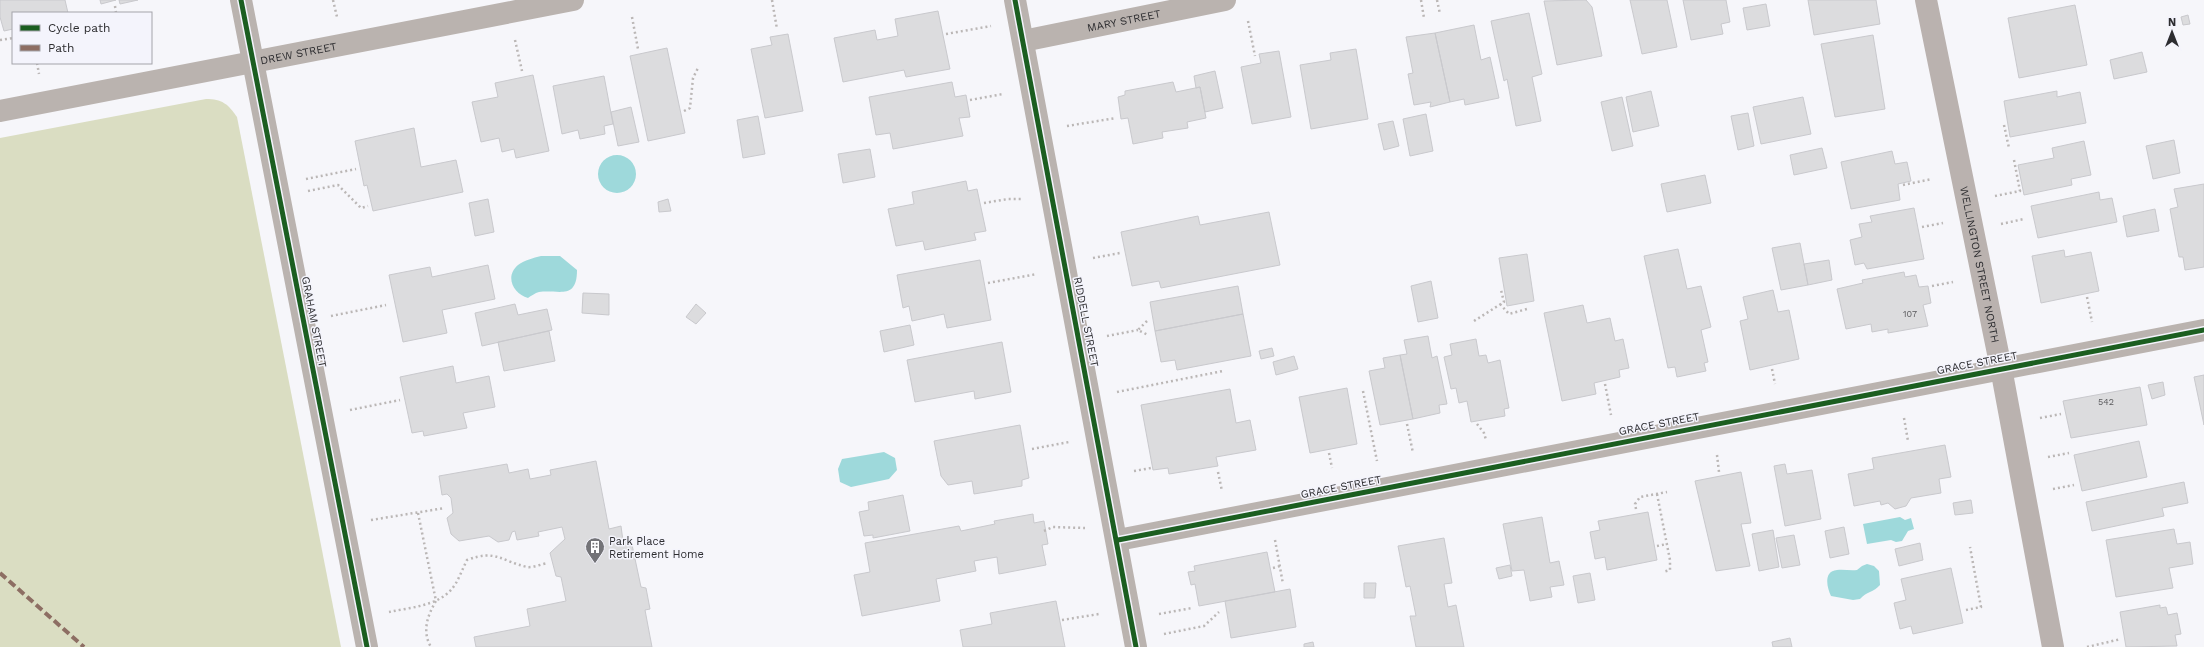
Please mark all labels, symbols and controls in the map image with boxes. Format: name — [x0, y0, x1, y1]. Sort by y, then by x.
street label: MARY STREET — [1086, 7, 1162, 34]
legend — [12, 12, 152, 64]
north arrow — [2152, 12, 2192, 52]
text: N — [2168, 16, 2176, 29]
text: Cycle path — [48, 21, 110, 35]
street label: DREW STREET — [259, 39, 338, 67]
text: Path — [48, 41, 74, 55]
street label: WELLINGTON STREET NORTH — [1958, 185, 2002, 344]
street label: GRAHAM STREET — [299, 275, 329, 369]
street label: RIDDELL STREET — [1071, 276, 1101, 368]
house number: 107 — [1903, 309, 1917, 319]
street label: GRACE STREET — [1936, 349, 2019, 377]
house number: 542 — [2098, 397, 2114, 407]
street label: GRACE STREET — [1618, 410, 1701, 438]
street label: GRACE STREET — [1300, 473, 1383, 501]
place label: Park Place Retirement Home — [609, 535, 704, 561]
building icon: Park Place Retirement Home — [584, 536, 606, 564]

